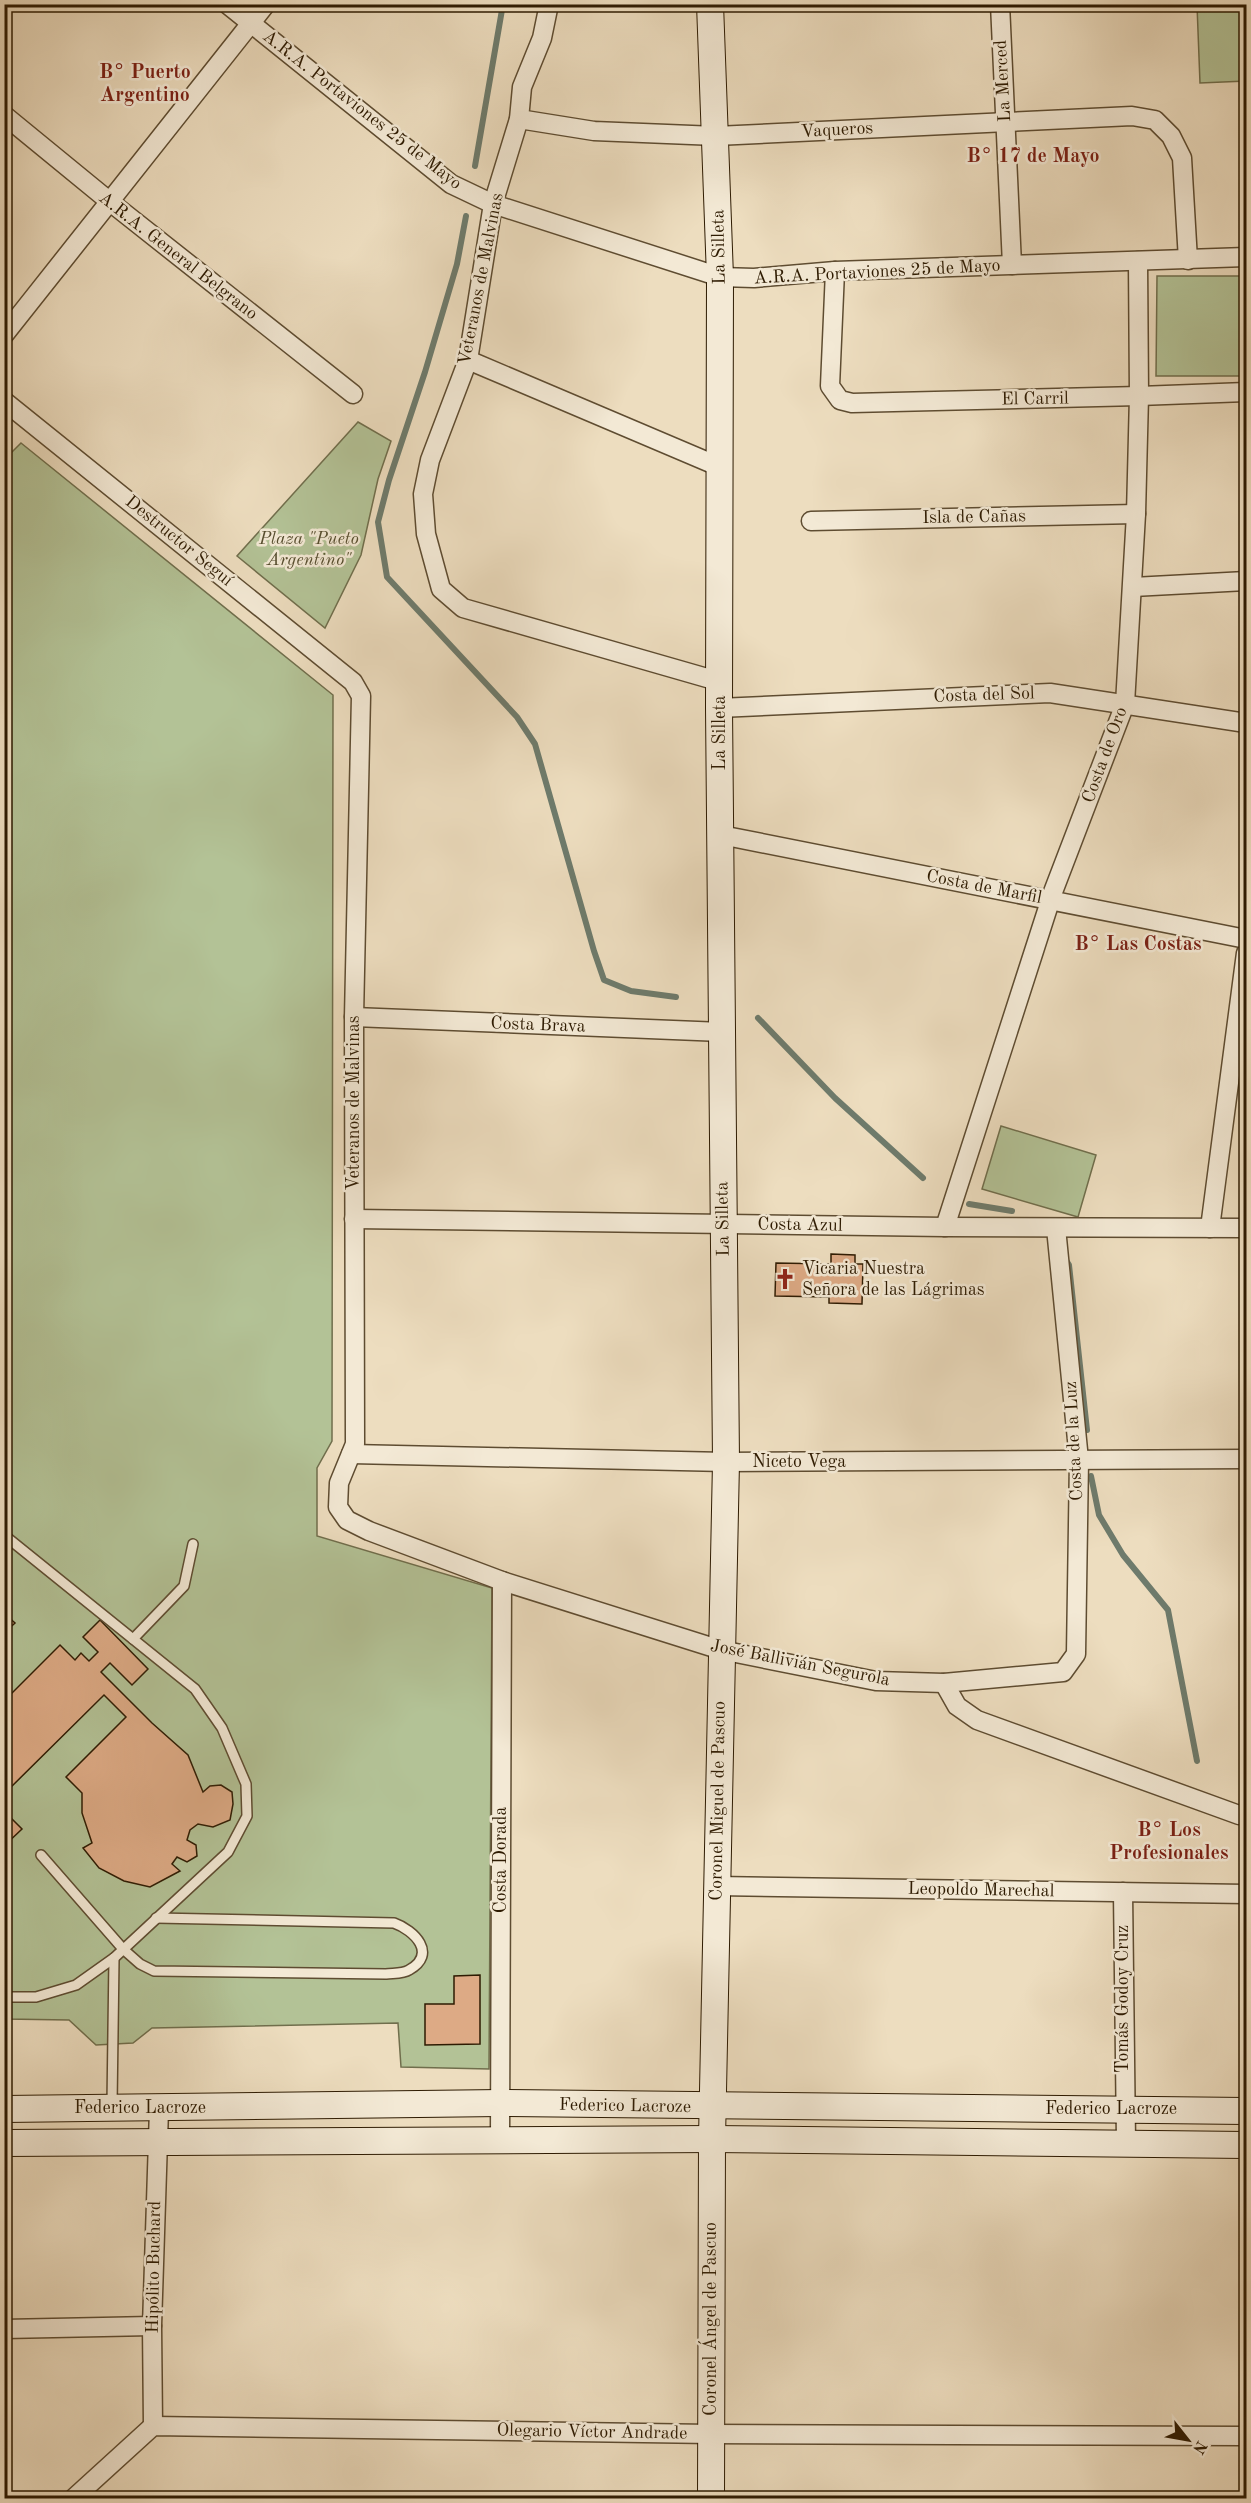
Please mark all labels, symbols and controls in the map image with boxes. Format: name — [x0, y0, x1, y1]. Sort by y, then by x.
street label: A.R.A. Portaviones 25 de Mayo — [259, 27, 465, 193]
street label: La Merced — [992, 39, 1014, 123]
district label: B° Puerto Argentino — [99, 63, 191, 106]
street label: Vaqueros — [800, 119, 874, 141]
district label: B° 17 de Mayo — [967, 147, 1100, 167]
street label: A.R.A. General Belgrano — [95, 189, 261, 324]
street label: Veteranos de Malvinas — [455, 191, 507, 367]
street label: La Silleta — [709, 209, 729, 285]
street label: A.R.A. Portaviones 25 de Mayo — [753, 257, 1001, 287]
street label: El Carril — [1001, 389, 1069, 409]
street label: Destructor Seguí — [122, 492, 236, 590]
street label: Isla de Cañas — [922, 507, 1026, 527]
park label: Plaza "Pueto Argentino" — [258, 530, 359, 569]
street label: Costa del Sol — [933, 684, 1035, 706]
street label: La Silleta — [711, 695, 729, 771]
street label: Costa de Oro — [1079, 705, 1131, 805]
street label: Costa de Marfil — [925, 867, 1044, 907]
district label: B° Las Costas — [1074, 935, 1202, 955]
street label: Costa Brava — [490, 1014, 586, 1036]
street label: Veteranos de Malvinas — [345, 1015, 363, 1191]
street label: La Silleta — [713, 1181, 733, 1257]
street label: Costa Azul — [757, 1215, 843, 1235]
place label: Vicaria Nuestra Señora de las Lágrimas — [802, 1260, 985, 1299]
church icon: Vicaria Nuestra Señora de las Lágrimas — [773, 1267, 797, 1291]
street label: Costa de la Luz — [1062, 1381, 1086, 1501]
street label: Niceto Vega — [752, 1453, 846, 1471]
street label: José Ballivián Segurola — [709, 1637, 891, 1689]
street label: Coronel Miguel de Pascuo — [707, 1701, 729, 1901]
street label: Costa Dorada — [492, 1807, 510, 1913]
district label: B° Los Profesionales — [1109, 1821, 1229, 1864]
street label: Leopoldo Marechal — [907, 1880, 1055, 1900]
street label: Tomás Godoy Cruz — [1114, 1925, 1132, 2073]
street label: Federico Lacroze — [559, 2096, 691, 2116]
street label: Federico Lacroze — [74, 2099, 206, 2117]
street label: Federico Lacroze — [1045, 2100, 1177, 2118]
street label: Hipólito Buchard — [144, 2201, 164, 2333]
street label: Coronel Ángel de Pascuo — [698, 2222, 720, 2416]
north arrow — [1158, 2410, 1218, 2470]
street label: Olegario Víctor Andrade — [496, 2421, 688, 2443]
text: N — [1189, 2437, 1209, 2457]

